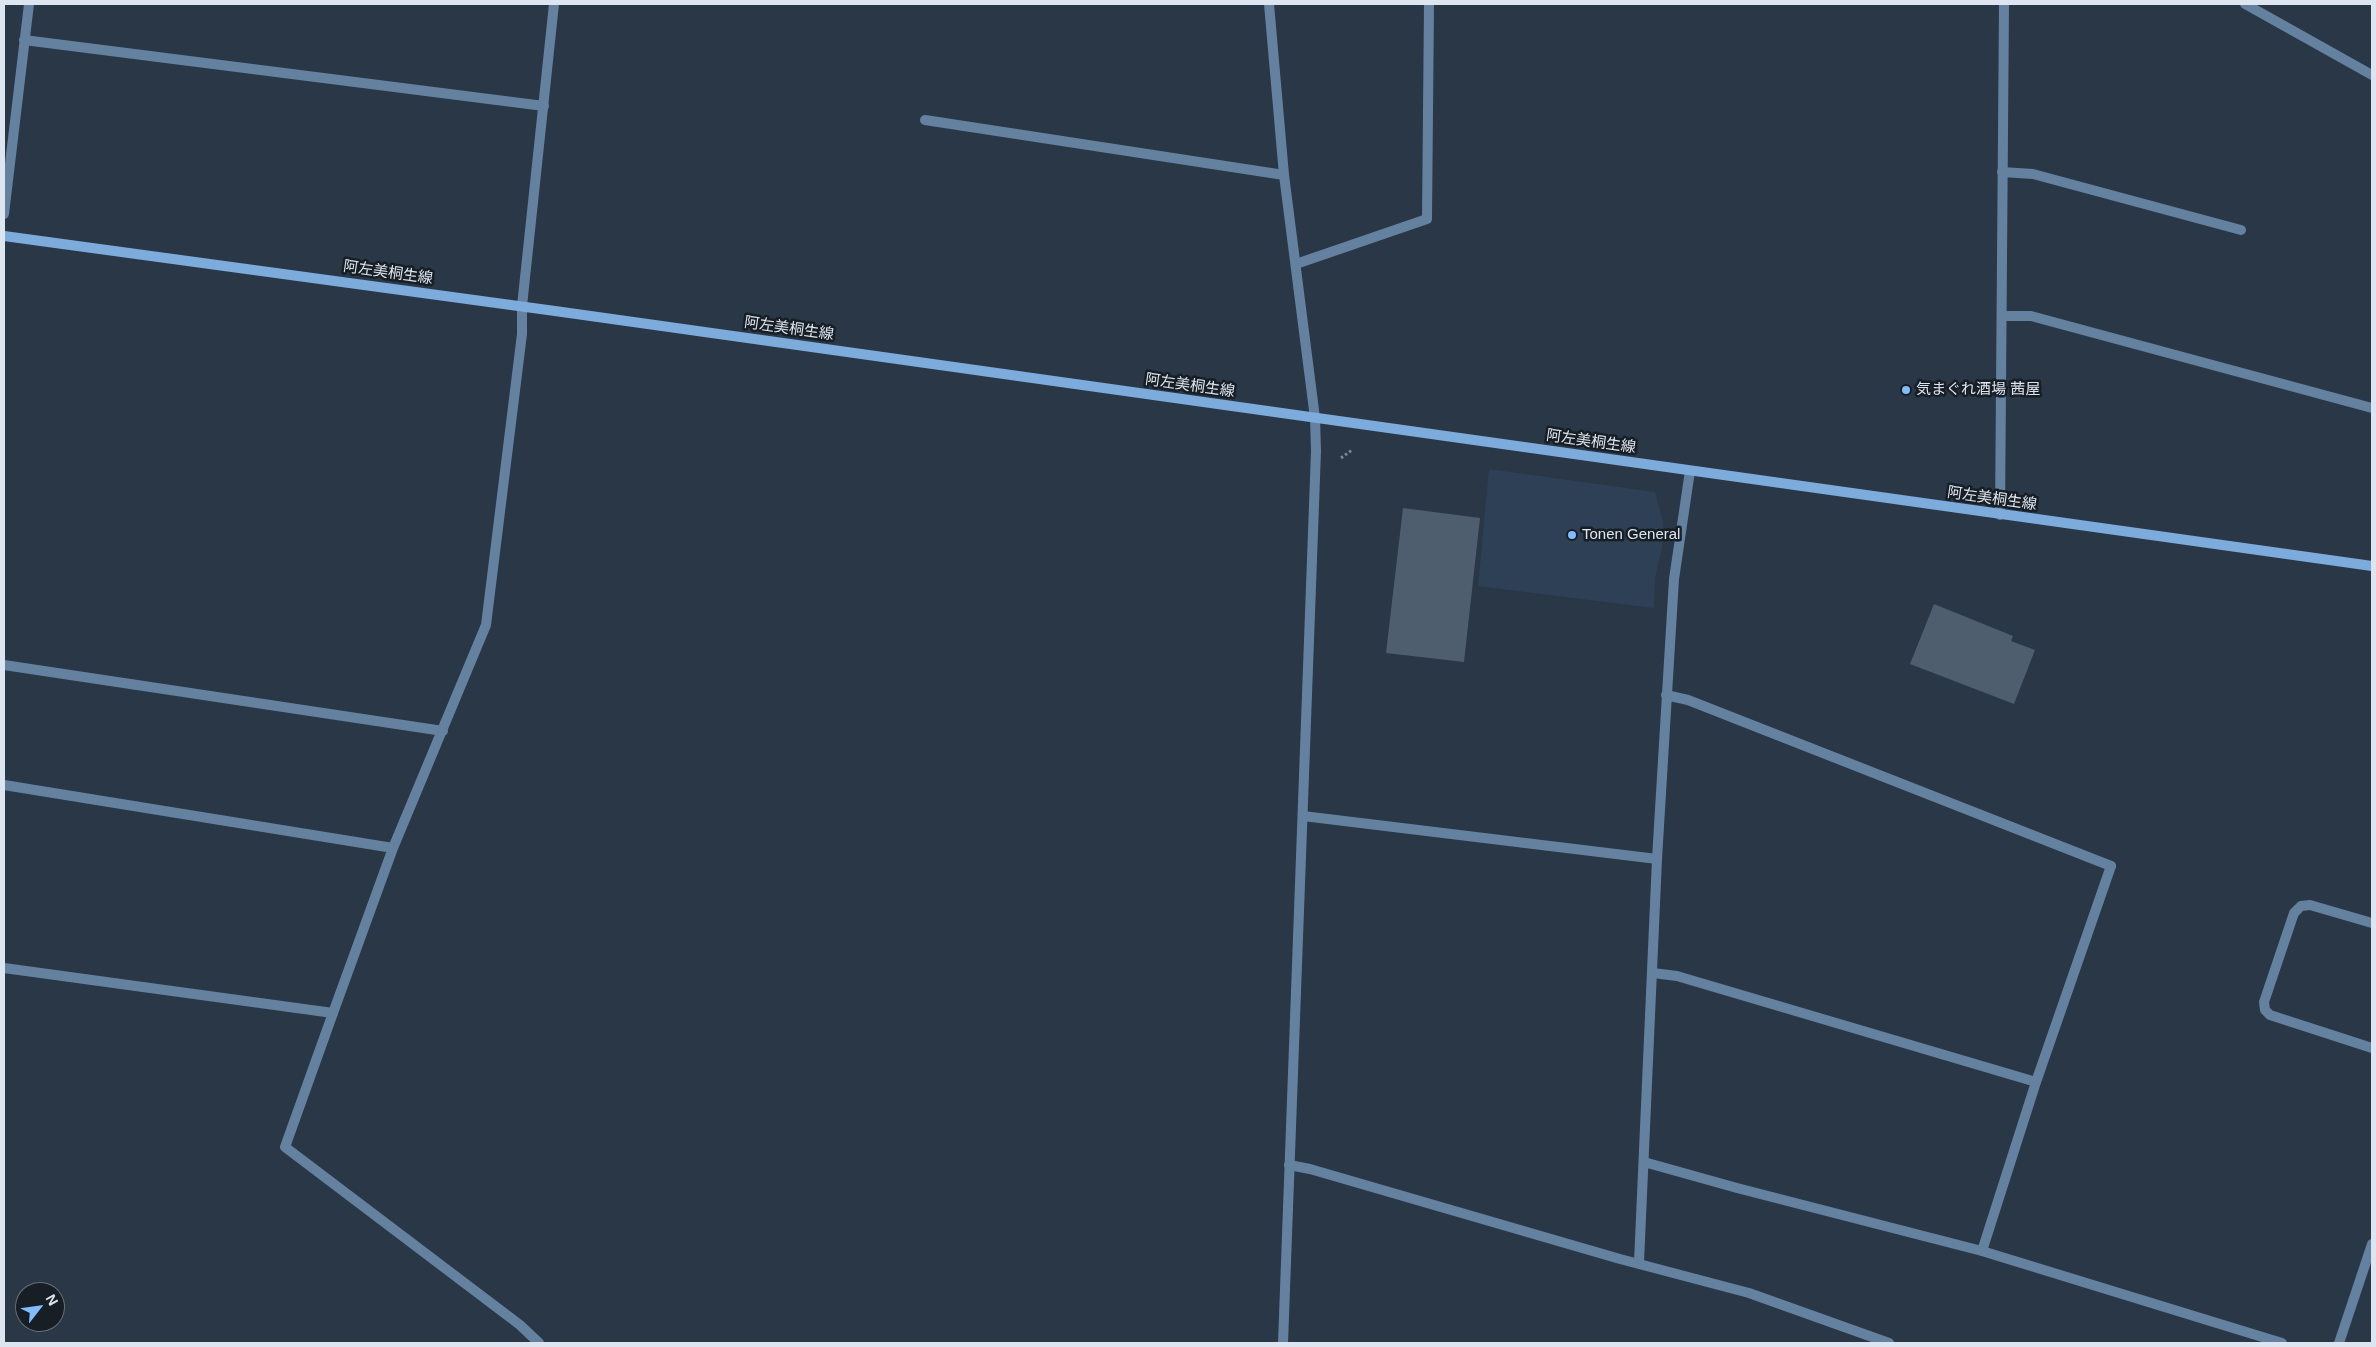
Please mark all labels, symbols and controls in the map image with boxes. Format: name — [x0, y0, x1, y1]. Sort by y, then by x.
street label: 阿左美桐生線 — [342, 258, 434, 288]
street label: 阿左美桐生線 — [743, 314, 835, 344]
street label: 阿左美桐生線 — [1144, 371, 1236, 401]
place label: 気まぐれ酒場 茜屋 — [1916, 381, 2040, 399]
marker: 気まぐれ酒場 茜屋 — [1900, 384, 1912, 396]
street label: 阿左美桐生線 — [1545, 427, 1637, 457]
street label: 阿左美桐生線 — [1946, 484, 2038, 514]
place label: Tonen General — [1582, 526, 1680, 544]
marker: Tonen General — [1566, 529, 1578, 541]
north arrow — [15, 1282, 65, 1332]
text: N — [43, 1292, 62, 1308]

